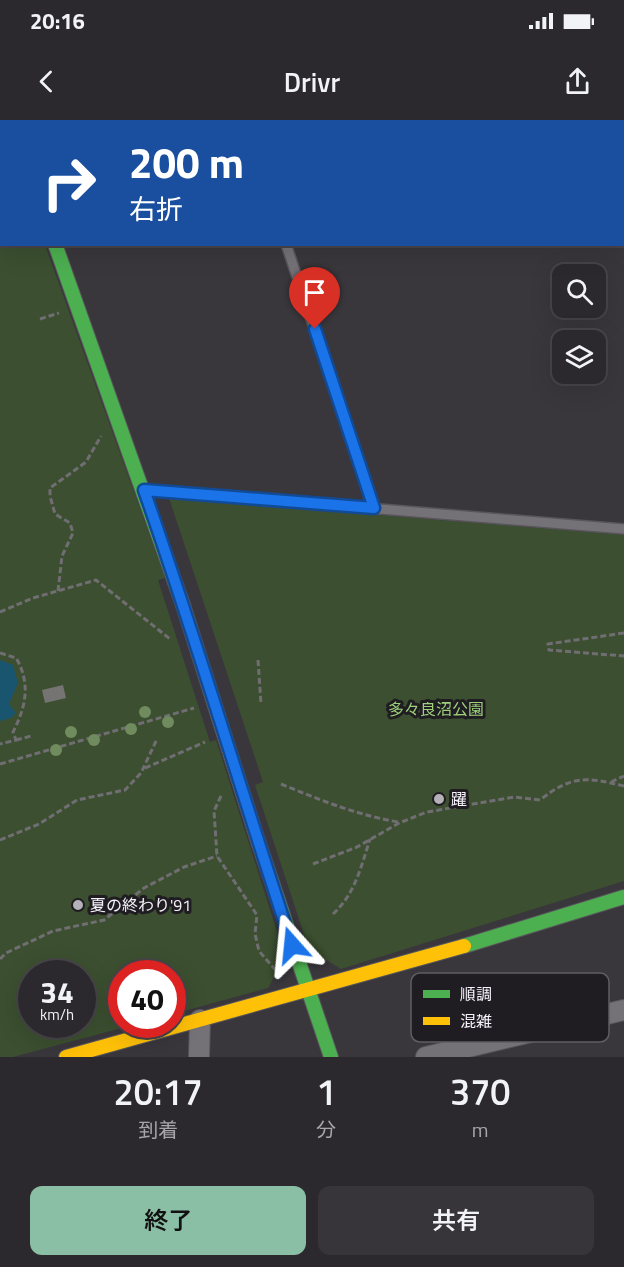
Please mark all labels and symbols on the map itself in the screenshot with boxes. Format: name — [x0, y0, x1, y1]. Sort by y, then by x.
pin — [289, 267, 340, 329]
park label: 多々良沼公園 — [388, 697, 484, 721]
place label: 躍 — [451, 787, 467, 811]
marker: 躍 — [432, 792, 446, 806]
place label: 夏の終わり'91 — [90, 893, 191, 917]
marker: 夏の終わり'91 — [71, 898, 85, 912]
position arrow — [260, 913, 324, 977]
speed limit sign: 40 — [108, 960, 186, 1038]
legend — [411, 973, 609, 1042]
text: 順調 — [460, 982, 492, 1006]
text: 混雑 — [460, 1009, 492, 1033]

